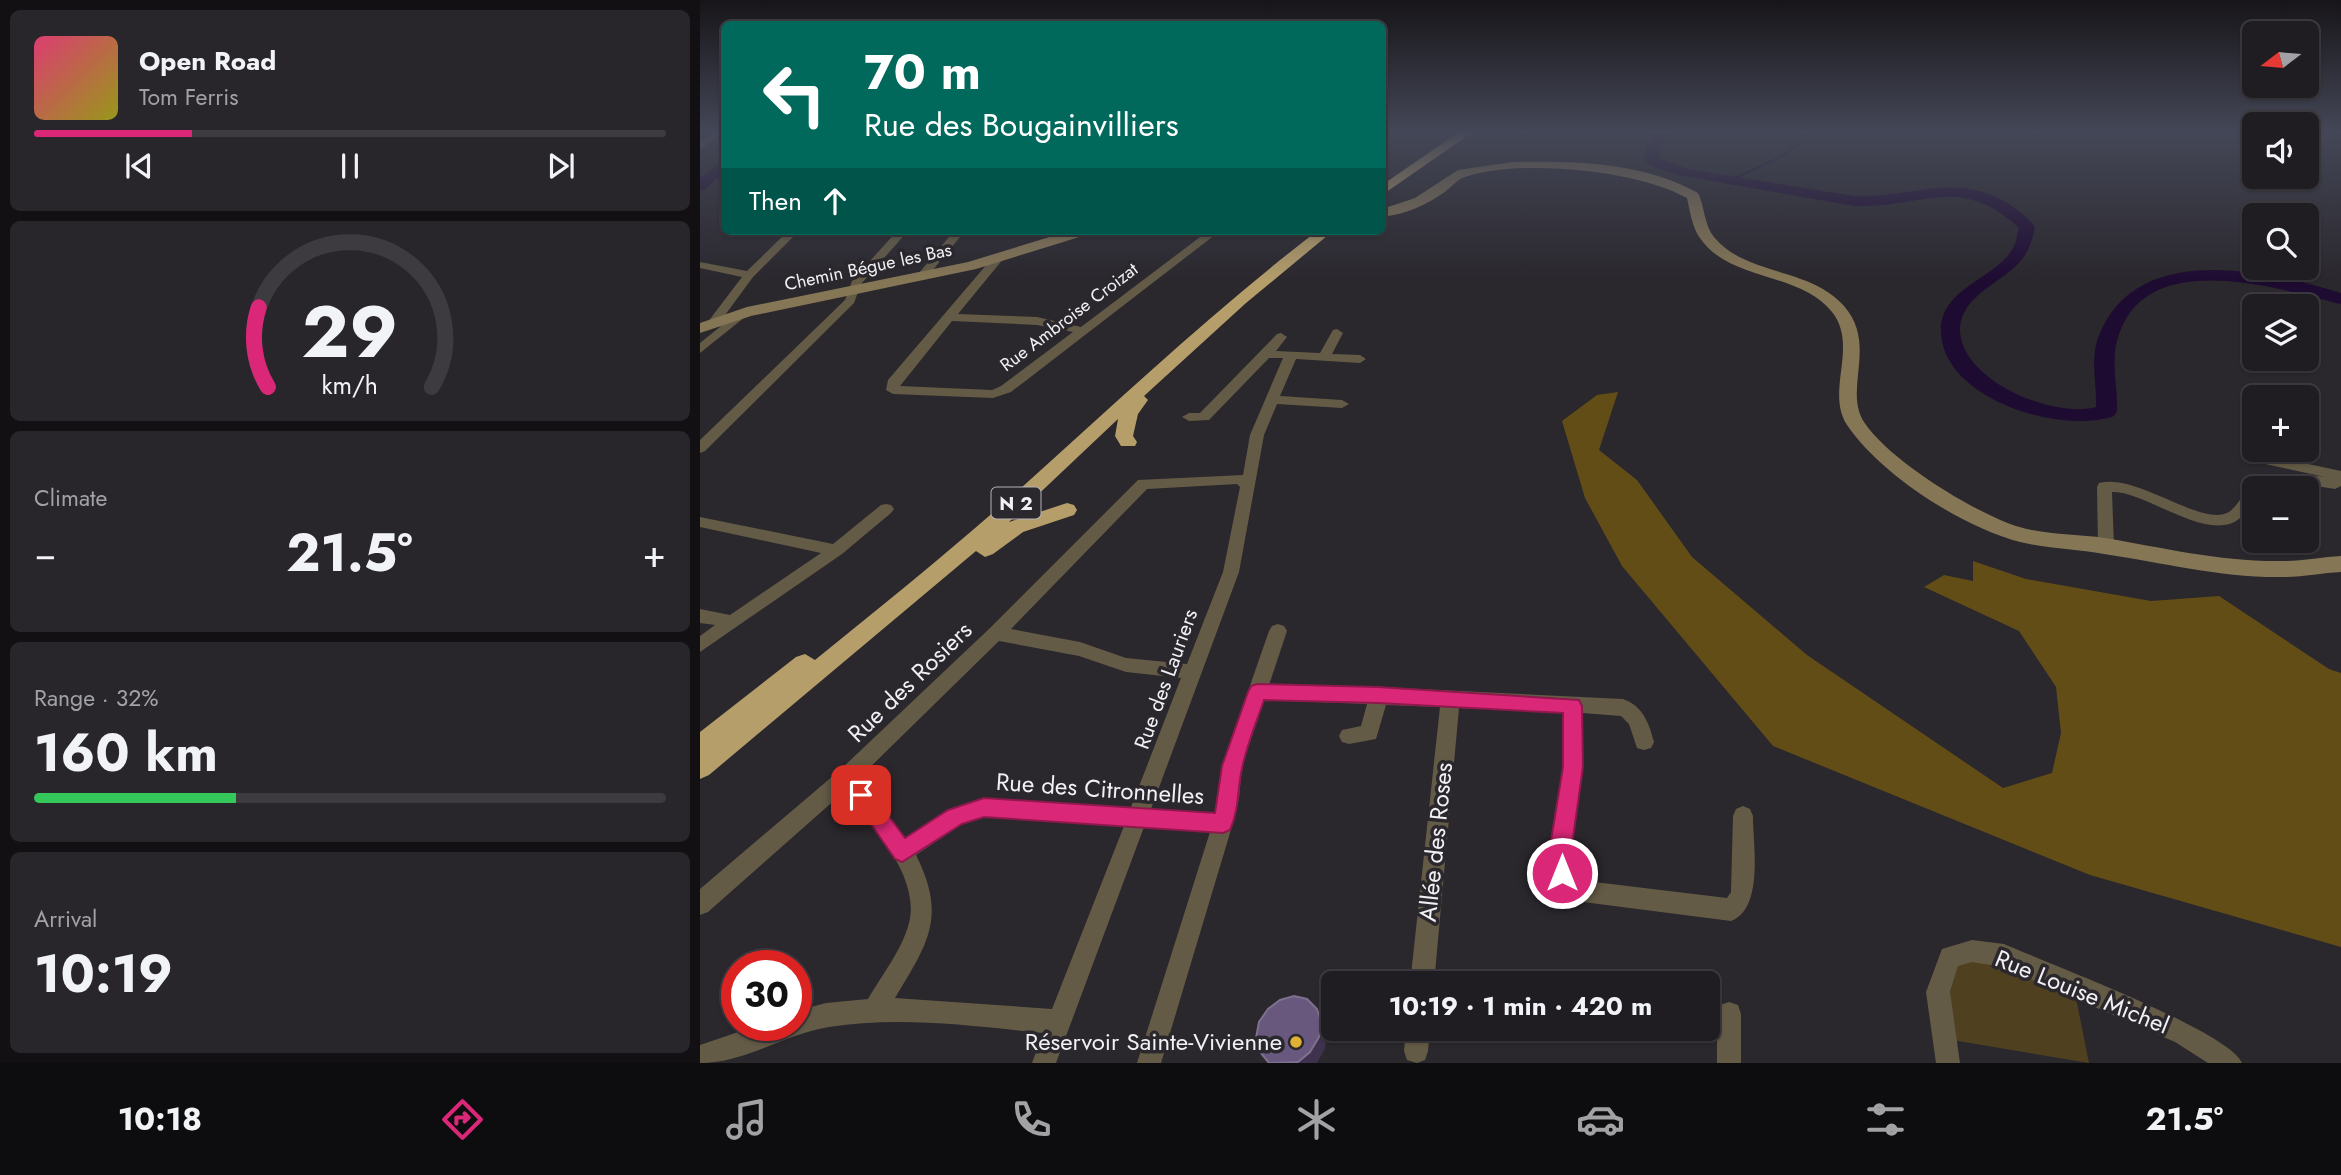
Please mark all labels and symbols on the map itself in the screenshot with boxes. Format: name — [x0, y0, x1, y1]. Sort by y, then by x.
north arrow — [2242, 21, 2319, 98]
street label: Chemin Bégue les Bas — [782, 237, 954, 297]
street label: Rue Ambroise Croizat — [995, 256, 1144, 378]
road number: N 2 — [992, 488, 1040, 518]
street label: Rue des Lauriers — [1127, 605, 1205, 753]
street label: Rue des Rosiers — [840, 613, 980, 750]
street label: Allée des Roses — [1410, 761, 1461, 923]
street label: Rue des Citronnelles — [995, 764, 1205, 813]
pin — [831, 765, 891, 825]
position arrow — [1525, 836, 1599, 910]
street label: Rue Louise Michel — [1990, 941, 2175, 1042]
speed limit sign: 30 — [721, 950, 812, 1041]
place label: Réservoir Sainte-Vivienne — [1025, 1024, 1282, 1059]
marker: Réservoir Sainte-Vivienne — [1288, 1034, 1304, 1050]

